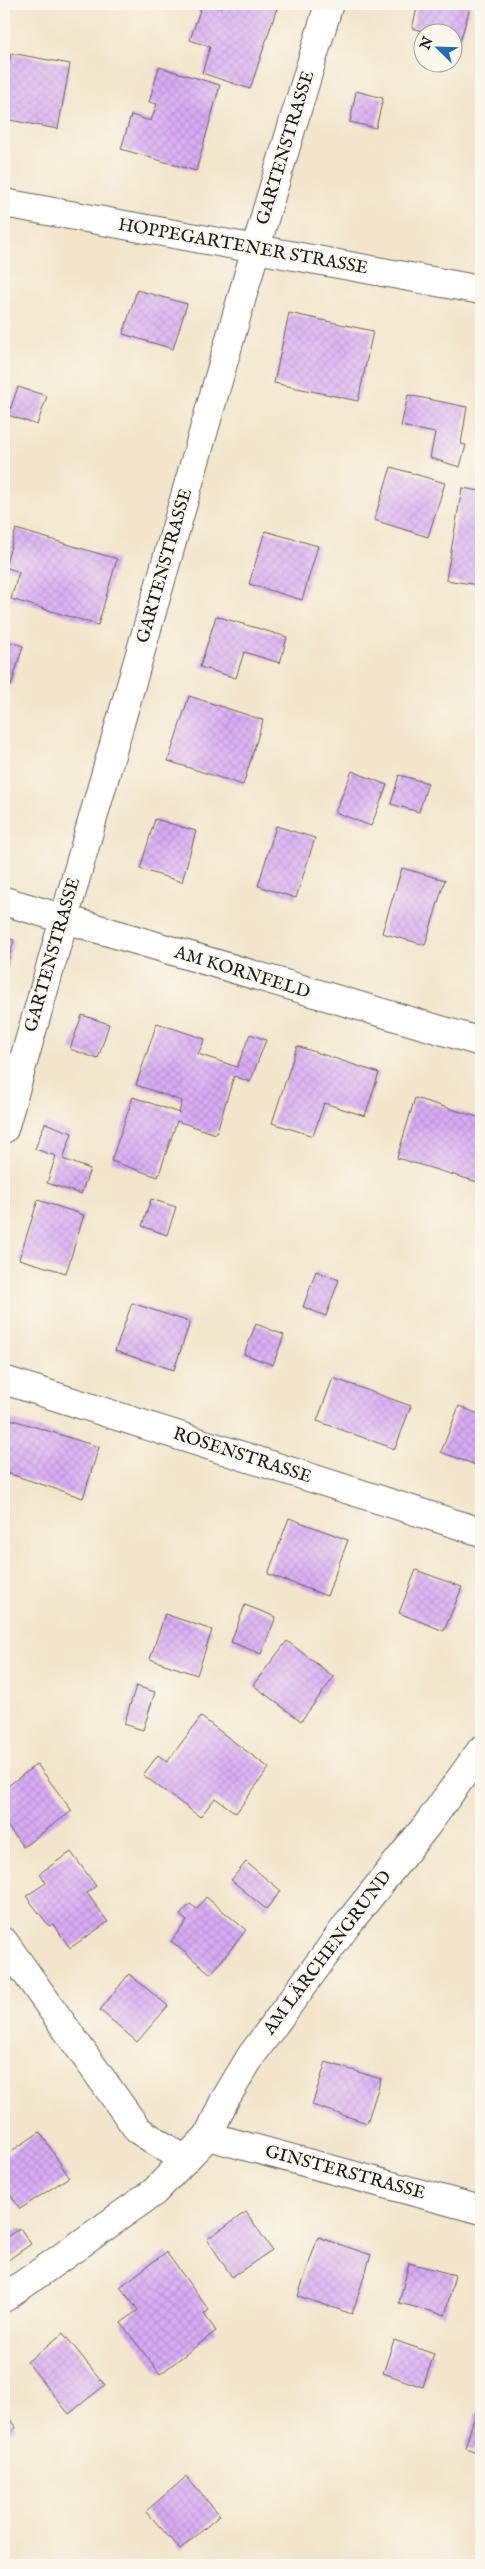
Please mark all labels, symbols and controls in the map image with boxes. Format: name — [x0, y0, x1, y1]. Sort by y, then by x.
north arrow — [412, 22, 462, 72]
text: N — [416, 34, 438, 53]
street label: GARTENSTRASSE — [252, 68, 320, 228]
street label: HOPPEGARTENER STRASSE — [116, 214, 370, 280]
street label: GARTENSTRASSE — [132, 486, 198, 646]
street label: GARTENSTRASSE — [20, 875, 86, 1035]
street label: AM KORNFELD — [170, 941, 313, 1005]
street label: ROSENSTRASSE — [170, 1423, 314, 1489]
street label: AM LÄRCHENGRUND — [257, 1866, 397, 2041]
street label: GINSTERSTRASSE — [262, 2141, 428, 2205]

